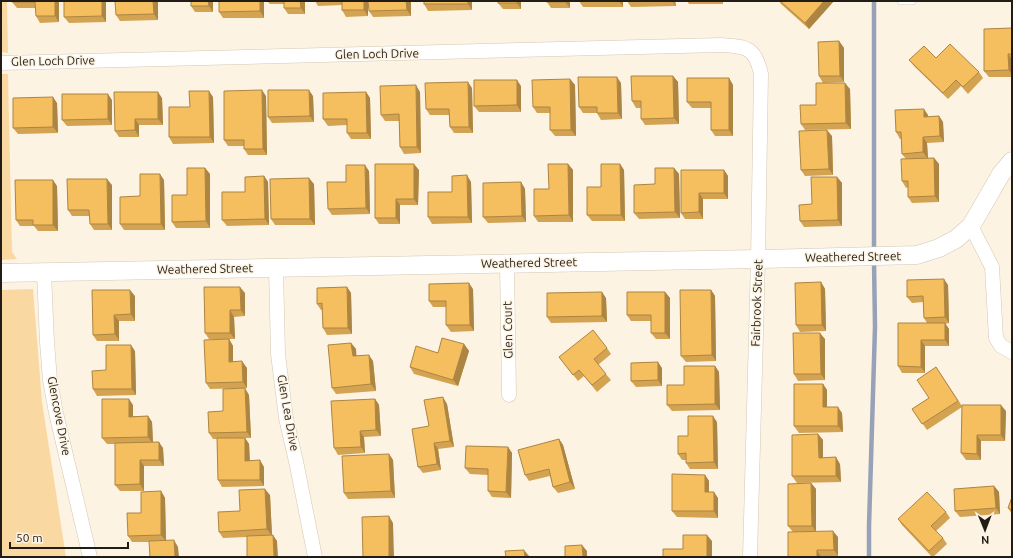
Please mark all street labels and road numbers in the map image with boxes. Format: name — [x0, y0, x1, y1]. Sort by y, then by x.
street label: Glen Loch Drive — [335, 46, 419, 61]
street label: Glen Loch Drive — [11, 53, 95, 68]
street label: Weathered Street — [805, 249, 902, 264]
street label: Weathered Street — [481, 255, 578, 270]
street label: Fairbrook Street — [748, 259, 765, 347]
street label: Weathered Street — [157, 261, 254, 276]
street label: Glen Court — [500, 301, 515, 359]
street label: Glen Lea Drive — [275, 374, 302, 452]
street label: Glencove Drive — [45, 375, 74, 457]

